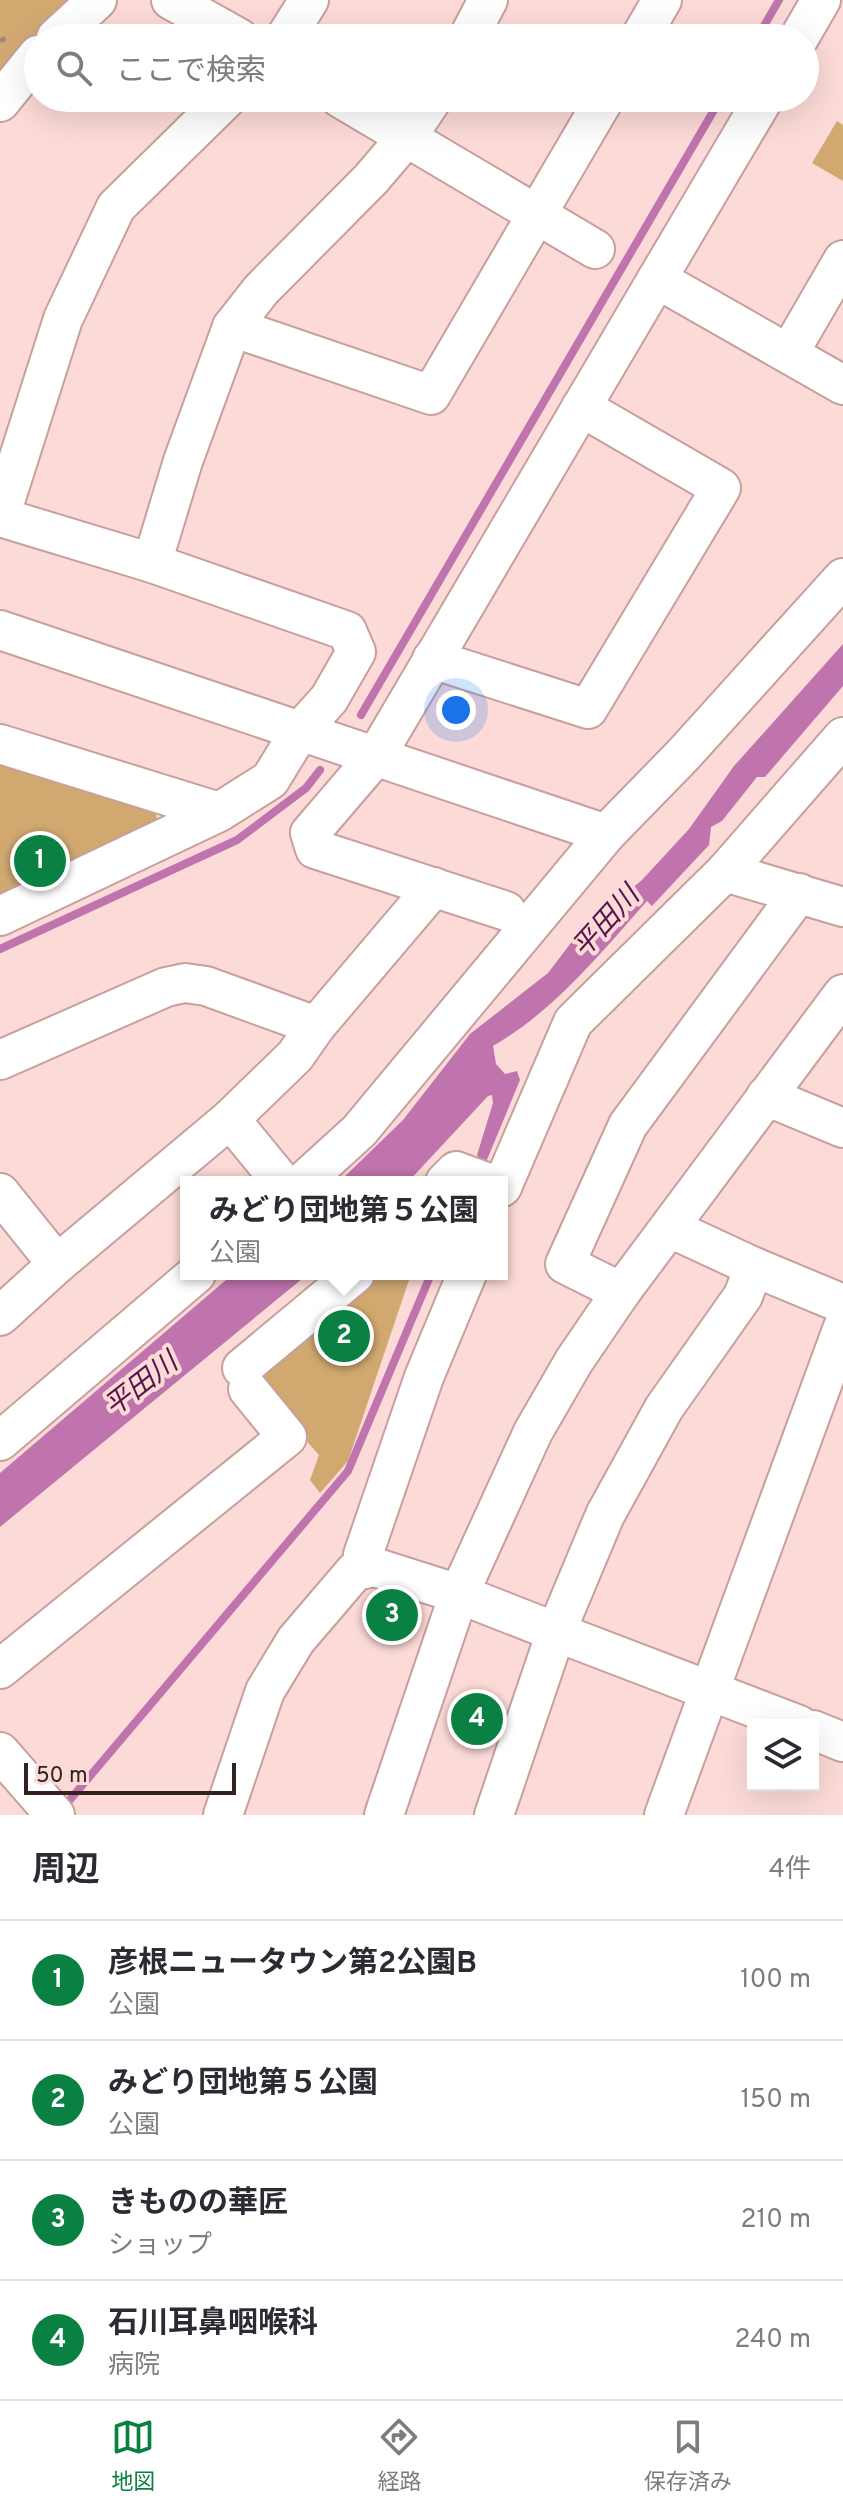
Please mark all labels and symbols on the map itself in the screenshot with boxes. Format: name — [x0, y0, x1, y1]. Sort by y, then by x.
your location — [436, 690, 476, 730]
pin: 1 — [14, 831, 66, 891]
water label: 平田川 — [566, 878, 650, 966]
pin: 2 — [318, 1306, 370, 1366]
water label: 平田川 — [98, 1344, 189, 1426]
pin: 3 — [366, 1585, 418, 1645]
pin: 4 — [451, 1689, 503, 1749]
scale bar — [24, 1759, 236, 1795]

